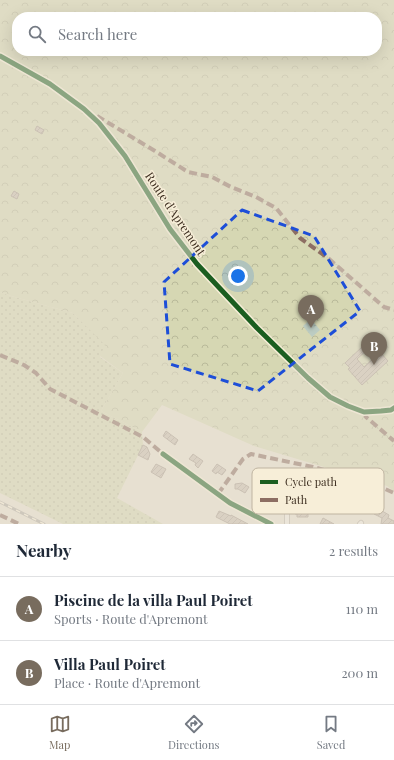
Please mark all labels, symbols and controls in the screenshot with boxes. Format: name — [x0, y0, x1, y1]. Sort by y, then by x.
search box — [12, 12, 382, 56]
icon: search — [26, 23, 48, 45]
text: Search here — [58, 24, 137, 44]
street label: Route d'Apremont — [142, 169, 210, 259]
your location — [228, 266, 248, 286]
pin: A — [298, 295, 324, 328]
pin: B — [361, 332, 387, 365]
legend — [252, 468, 384, 514]
text: Cycle path — [285, 474, 337, 489]
text: Path — [285, 492, 308, 507]
text: Nearby — [16, 539, 71, 561]
text: 2 results — [329, 542, 378, 559]
text: Piscine de la villa Paul Poiret — [54, 590, 253, 610]
text: A — [25, 600, 33, 617]
text: 110 m — [346, 600, 378, 617]
text: Sports · Route d'Apremont — [54, 610, 208, 627]
text: Villa Paul Poiret — [54, 654, 166, 674]
text: B — [25, 664, 33, 681]
text: 200 m — [341, 664, 378, 681]
text: Place · Route d'Apremont — [54, 674, 200, 691]
tab: Map — [49, 713, 71, 752]
tab: Directions — [168, 713, 219, 752]
tab: Saved — [317, 713, 345, 752]

